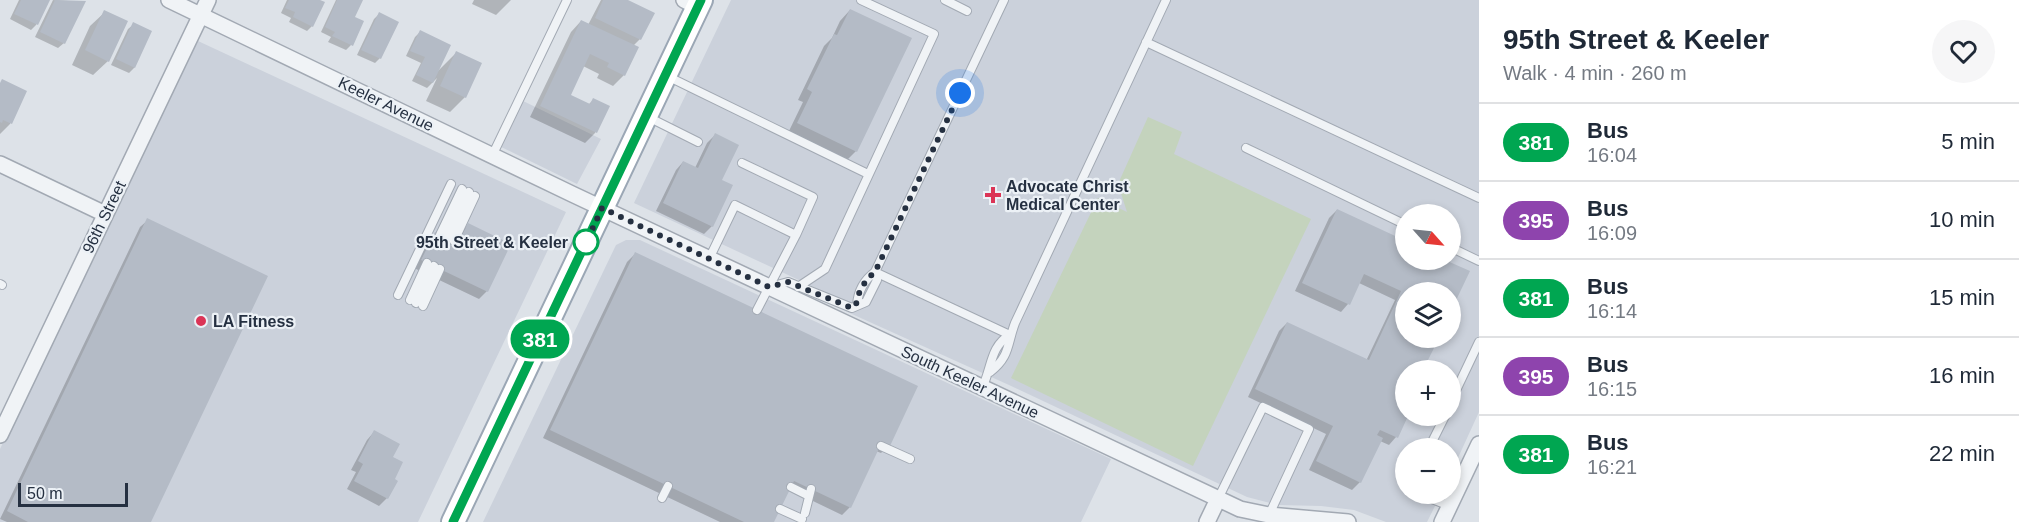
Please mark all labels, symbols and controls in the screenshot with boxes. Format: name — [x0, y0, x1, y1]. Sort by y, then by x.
button: heart — [1932, 20, 1995, 83]
text: 95th Street & Keeler — [1503, 24, 1769, 55]
text: Walk · 4 min · 260 m — [1503, 62, 1687, 84]
street label: Keeler Avenue — [336, 74, 436, 134]
your location — [945, 78, 975, 108]
text: Bus — [1587, 118, 1629, 143]
text: 5 min — [1941, 129, 1995, 154]
text: 381 — [1518, 131, 1554, 154]
text: 16:04 — [1587, 144, 1637, 166]
street label: 96th Street — [79, 178, 129, 256]
place label: Advocate Christ Medical Center — [1006, 178, 1129, 213]
marker: Advocate Christ Medical Center — [984, 186, 1002, 204]
text: Bus — [1587, 196, 1629, 221]
north arrow — [1395, 204, 1461, 270]
map controls — [1395, 204, 1461, 504]
text: 10 min — [1929, 207, 1995, 232]
text: 395 — [1518, 209, 1554, 232]
text: 16:09 — [1587, 222, 1637, 244]
marker: 95th Street & Keeler — [573, 229, 599, 255]
place label: 95th Street & Keeler — [416, 234, 568, 251]
text: Bus — [1587, 274, 1629, 299]
button: layers — [1395, 282, 1461, 348]
text: 15 min — [1929, 285, 1995, 310]
text: 381 — [1518, 287, 1554, 310]
text: 16:14 — [1587, 300, 1637, 322]
place label: LA Fitness — [213, 313, 294, 330]
marker: LA Fitness — [194, 314, 208, 328]
line badge: 381 — [506, 320, 574, 358]
text: 381 — [522, 328, 558, 351]
street label: South Keeler Avenue — [898, 343, 1042, 421]
text: Bus — [1587, 352, 1629, 377]
button: + — [1395, 360, 1461, 426]
text: 16 min — [1929, 363, 1995, 388]
text: 395 — [1518, 365, 1554, 388]
text: 16:15 — [1587, 378, 1637, 400]
text: Bus — [1587, 430, 1629, 455]
button: − — [1395, 438, 1461, 504]
text: 22 min — [1929, 441, 1995, 466]
text: 381 — [1518, 443, 1554, 466]
text: 16:21 — [1587, 456, 1637, 478]
scale bar — [18, 480, 128, 508]
text: 50 m — [27, 485, 63, 502]

